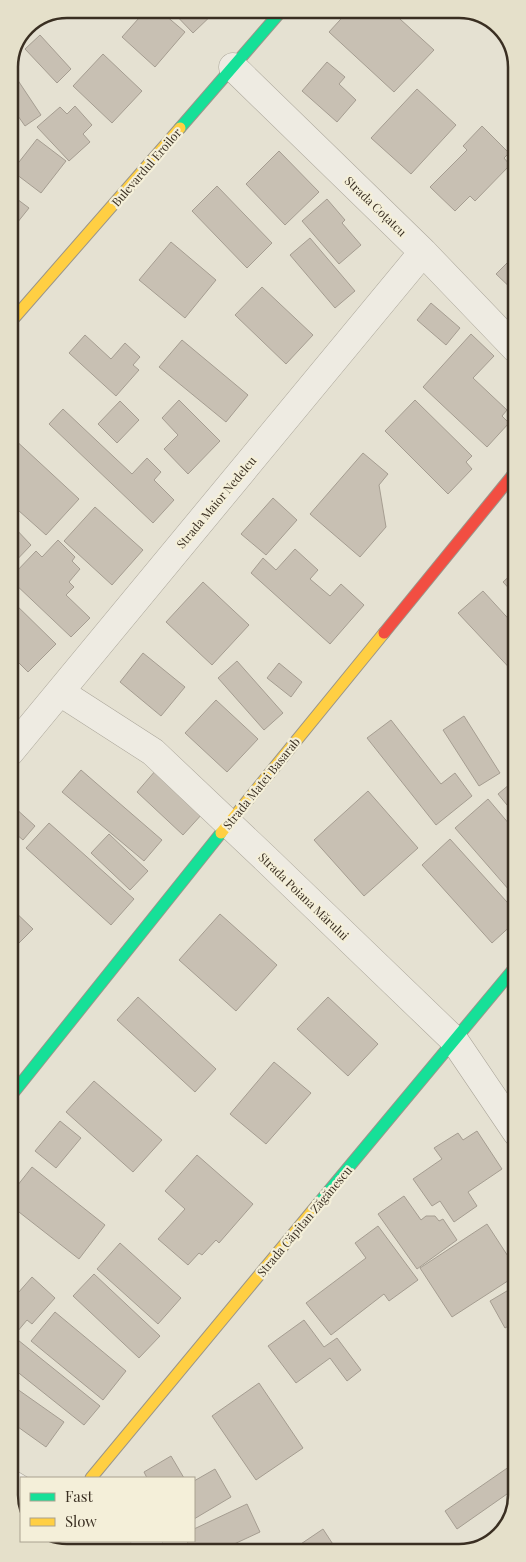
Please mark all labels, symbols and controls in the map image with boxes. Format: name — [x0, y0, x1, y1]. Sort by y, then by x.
street label: Bulevardul Eroilor — [108, 124, 185, 210]
street label: Strada Coțatcu — [342, 172, 410, 240]
street label: Strada Maior Nedelcu — [173, 452, 259, 552]
street label: Strada Matei Basarab — [219, 734, 303, 832]
street label: Strada Poiana Mărului — [256, 849, 353, 944]
street label: Strada Căpitan Zăgănescu — [253, 1162, 355, 1280]
legend — [20, 1477, 195, 1542]
text: Fast — [65, 1486, 94, 1506]
text: Slow — [65, 1511, 97, 1531]

